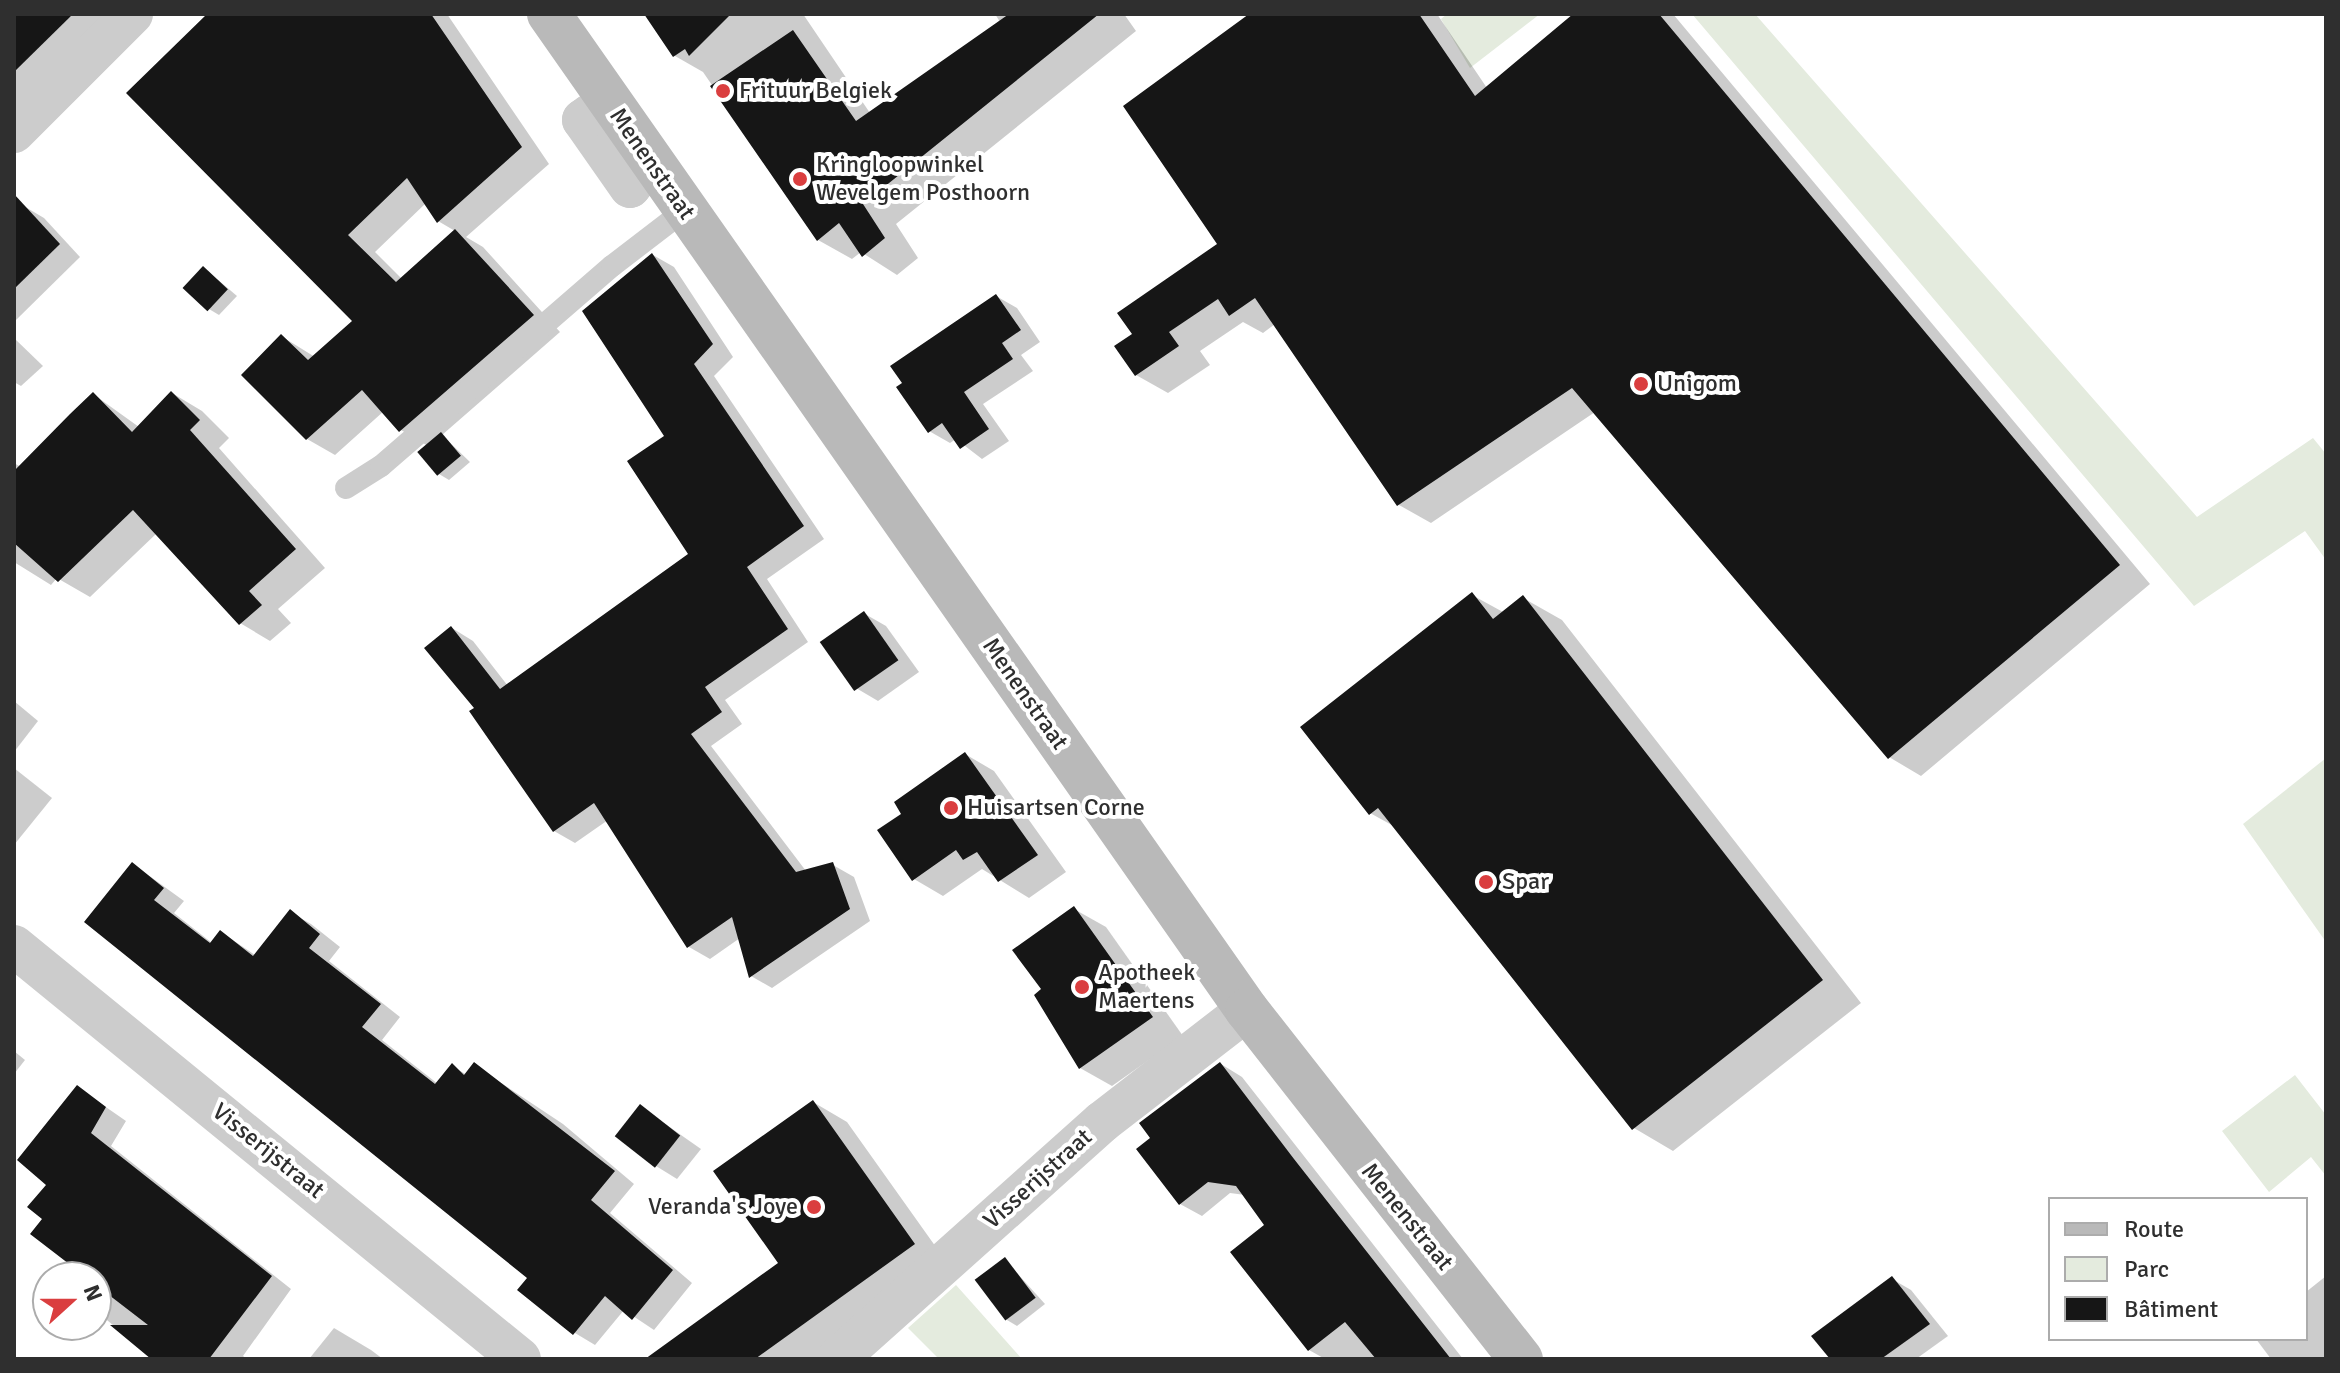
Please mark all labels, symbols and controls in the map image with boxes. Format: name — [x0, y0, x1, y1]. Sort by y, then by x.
place label: Frituur Belgiek — [739, 77, 892, 105]
marker: Frituur Belgiek — [714, 82, 732, 100]
street label: Menenstraat — [603, 103, 701, 225]
place label: Kringloopwinkel Wevelgem Posthoorn — [816, 151, 1030, 207]
marker: Kringloopwinkel Wevelgem Posthoorn — [791, 170, 809, 188]
place label: Unigom — [1657, 370, 1737, 398]
marker: Unigom — [1632, 375, 1650, 393]
street label: Menenstraat — [976, 633, 1074, 755]
place label: Huisartsen Corne — [967, 794, 1145, 822]
marker: Huisartsen Corne — [942, 799, 960, 817]
place label: Spar — [1502, 868, 1549, 896]
marker: Spar — [1477, 873, 1495, 891]
place label: Apotheek Maertens — [1098, 959, 1195, 1015]
marker: Apotheek Maertens — [1073, 978, 1091, 996]
street label: Visserijstraat — [206, 1097, 330, 1205]
street label: Visserijstraat — [978, 1123, 1098, 1235]
street label: Menenstraat — [1355, 1158, 1459, 1276]
place label: Veranda's Joye — [648, 1193, 798, 1221]
legend — [2048, 1197, 2308, 1341]
marker: Veranda's Joye — [805, 1198, 823, 1216]
text: Route — [2124, 1214, 2184, 1244]
text: Parc — [2124, 1254, 2169, 1284]
north arrow — [32, 1261, 112, 1341]
text: N — [78, 1281, 108, 1305]
text: Bâtiment — [2124, 1294, 2218, 1324]

